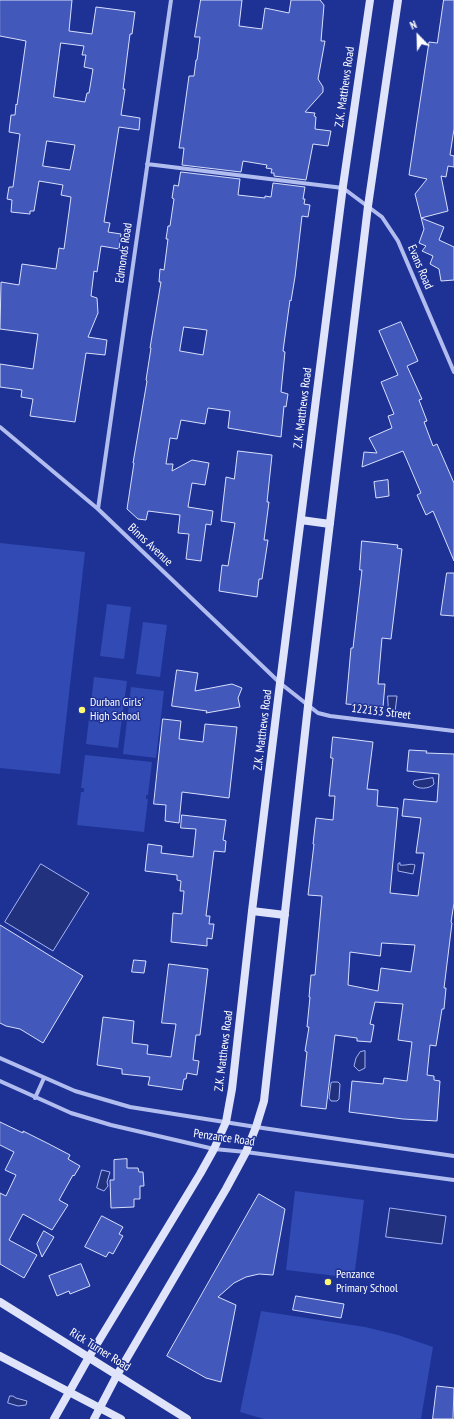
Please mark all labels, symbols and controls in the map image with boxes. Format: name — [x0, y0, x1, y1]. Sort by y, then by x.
north arrow — [398, 16, 438, 56]
text: N — [408, 17, 419, 33]
street label: Z.K. Matthews Road — [332, 46, 358, 128]
street label: Edmonds Road — [113, 222, 135, 284]
street label: Evans Road — [404, 243, 436, 291]
street label: Z.K. Matthews Road — [291, 367, 315, 449]
street label: Binns Avenue — [125, 521, 175, 569]
street label: Z.K. Matthews Road — [251, 689, 275, 771]
place label: Durban Girls' High School — [90, 696, 143, 724]
street label: 122133 Street — [350, 701, 412, 723]
marker: Durban Girls' High School — [77, 705, 87, 715]
street label: Z.K. Matthews Road — [212, 1010, 236, 1092]
street label: Penzance Road — [192, 1127, 256, 1149]
place label: Penzance Primary School — [336, 1268, 398, 1296]
marker: Penzance Primary School — [323, 1277, 333, 1287]
street label: Rick Turner Road — [67, 1326, 133, 1374]

